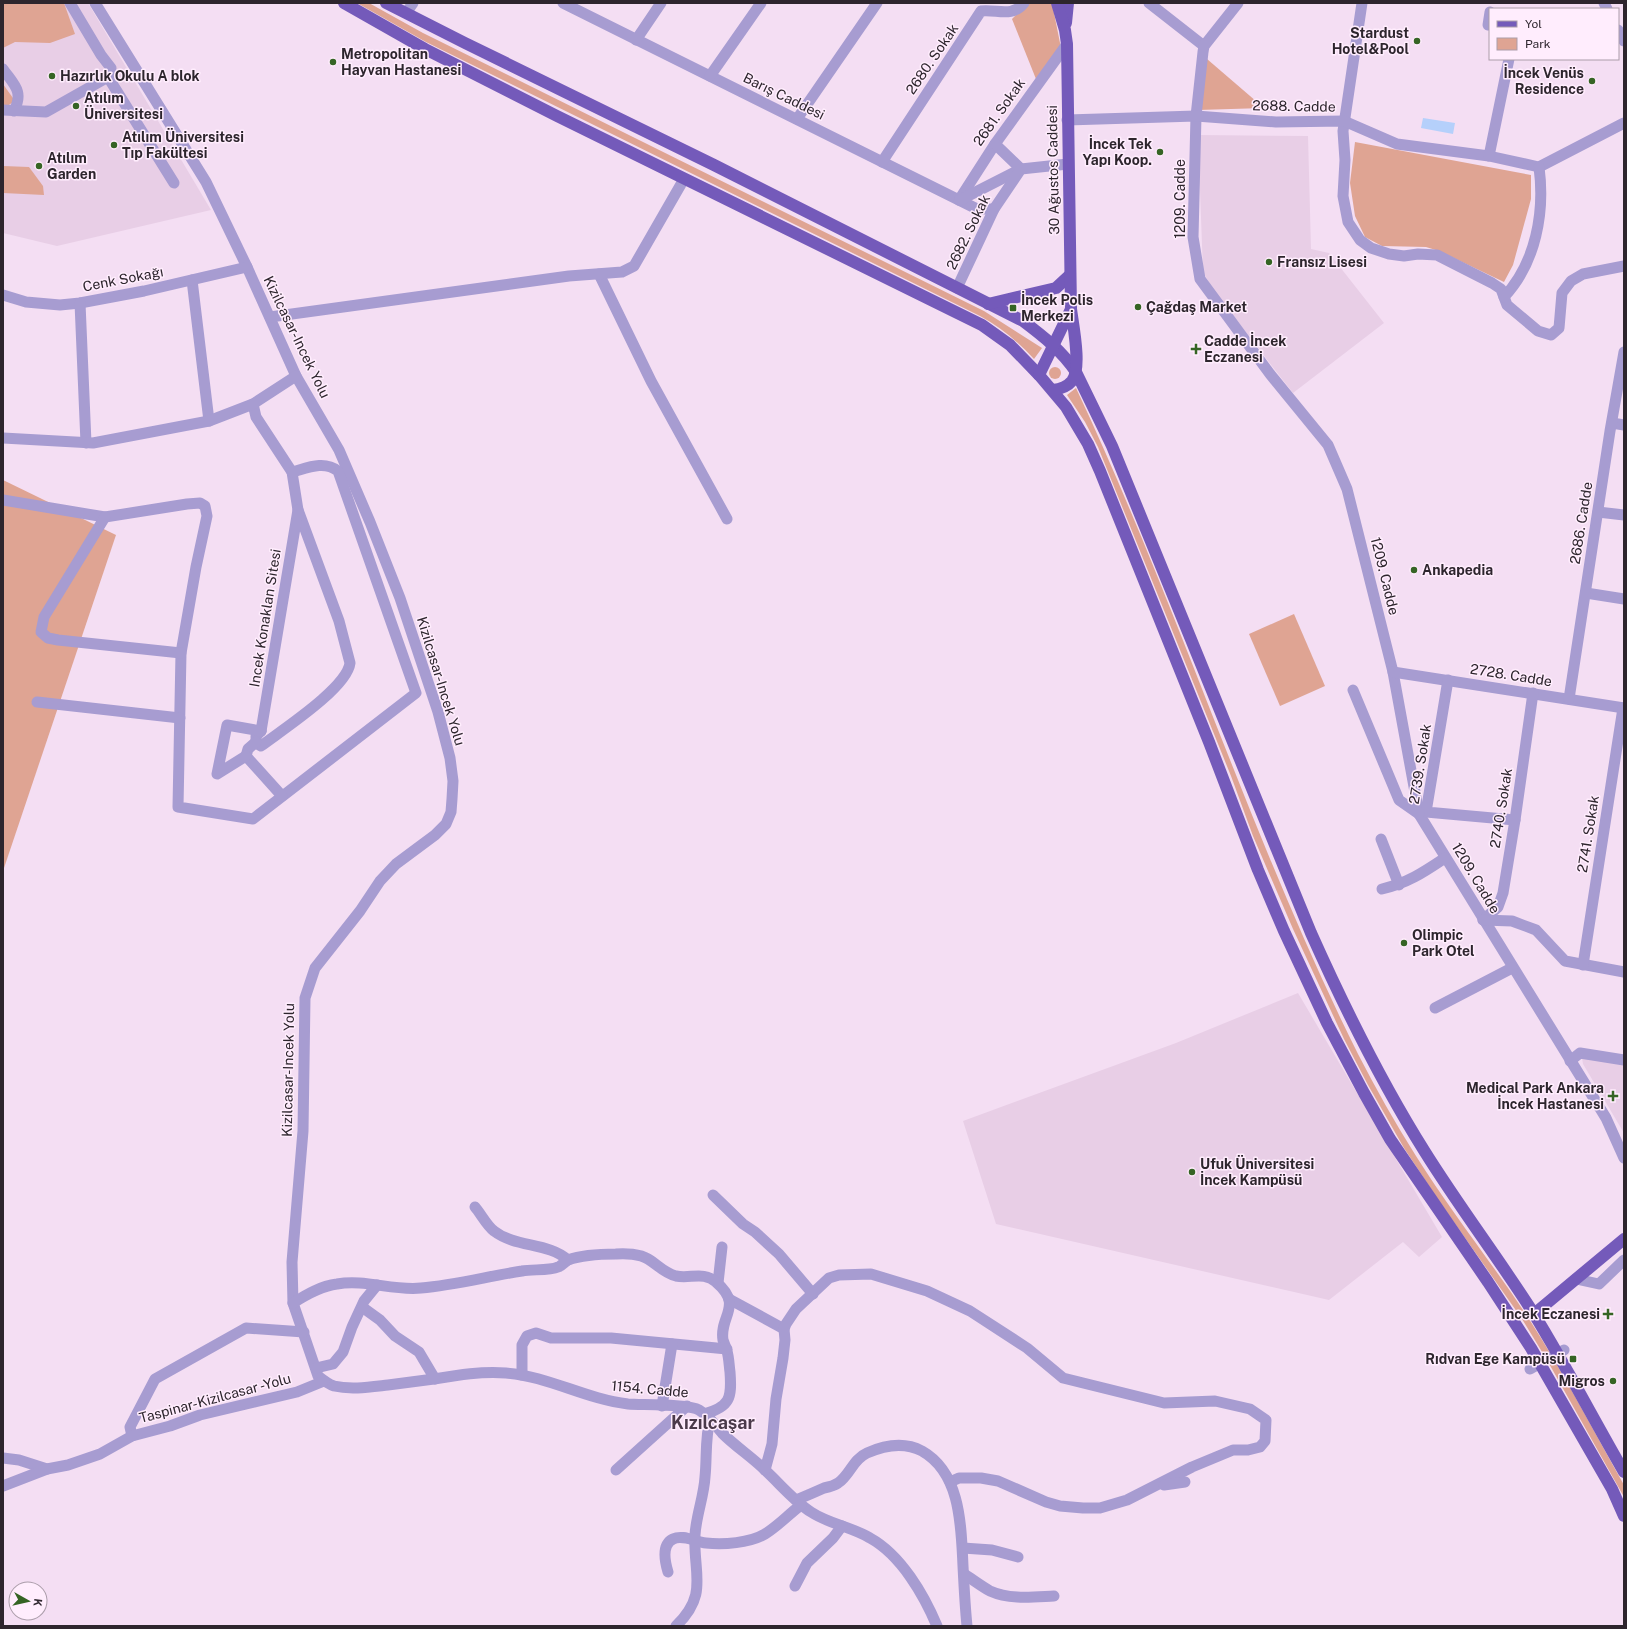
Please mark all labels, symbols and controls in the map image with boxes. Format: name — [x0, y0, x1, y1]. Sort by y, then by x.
legend — [1489, 8, 1619, 60]
text: Yol — [1525, 17, 1542, 31]
street label: 2680. Sokak — [903, 21, 962, 97]
place label: Stardust Hotel&Pool — [1332, 25, 1409, 57]
marker: Stardust Hotel&Pool — [1412, 36, 1422, 46]
text: Park — [1525, 37, 1551, 51]
place label: Metropolitan Hayvan Hastanesi — [341, 46, 461, 78]
marker: Metropolitan Hayvan Hastanesi — [328, 57, 338, 67]
place label: İncek Venüs Residence — [1503, 64, 1584, 97]
place label: Hazırlık Okulu A blok — [60, 68, 200, 84]
street label: Barış Caddesi — [741, 69, 827, 123]
marker: Hazırlık Okulu A blok — [47, 71, 57, 81]
street label: 2681. Sokak — [970, 75, 1028, 149]
marker: İncek Venüs Residence — [1587, 76, 1597, 86]
place label: Atılım Üniversitesi — [84, 90, 163, 122]
street label: 2688. Cadde — [1252, 97, 1336, 115]
marker: Atılım Üniversitesi — [71, 101, 81, 111]
street label: 30 Ağustos Caddesi — [1044, 105, 1062, 235]
place label: Atılım Üniversitesi Tıp Fakültesi — [122, 128, 244, 161]
place label: İncek Tek Yapı Koop. — [1082, 135, 1152, 168]
marker: Atılım Üniversitesi Tıp Fakültesi — [109, 140, 119, 150]
marker: İncek Tek Yapı Koop. — [1155, 147, 1165, 157]
place label: Atılım Garden — [47, 150, 96, 182]
street label: 1209. Cadde — [1172, 159, 1188, 239]
marker: Atılım Garden — [34, 161, 44, 171]
street label: 2682. Sokak — [943, 192, 993, 272]
place label: Fransız Lisesi — [1277, 254, 1367, 270]
marker: Fransız Lisesi — [1264, 257, 1274, 267]
street label: Cenk Sokağı — [81, 263, 165, 295]
street label: Kizilcasar-Incek Yolu — [260, 273, 334, 401]
place label: İncek Polis Merkezi — [1021, 291, 1093, 324]
place label: Çağdaş Market — [1146, 299, 1247, 315]
marker: Çağdaş Market — [1133, 302, 1143, 312]
marker: İncek Polis Merkezi — [1008, 303, 1018, 313]
place label: Cadde İncek Eczanesi — [1204, 332, 1286, 365]
marker: Cadde İncek Eczanesi — [1191, 344, 1201, 354]
street label: 2686. Cadde — [1567, 481, 1595, 565]
street label: 1209. Cadde — [1368, 535, 1402, 617]
street label: Incek Konaklan Sitesi — [246, 548, 284, 688]
place label: Ankapedia — [1422, 562, 1493, 578]
marker: Ankapedia — [1409, 565, 1419, 575]
street label: Kizilcasar-Incek Yolu — [414, 615, 468, 747]
street label: 2728. Cadde — [1469, 661, 1553, 689]
street label: 2739. Sokak — [1406, 723, 1434, 805]
street label: 2740. Sokak — [1487, 767, 1515, 849]
street label: 2741. Sokak — [1574, 794, 1602, 874]
street label: 1209. Cadde — [1449, 840, 1503, 916]
place label: Olimpic Park Otel — [1412, 927, 1475, 959]
marker: Olimpic Park Otel — [1399, 938, 1409, 948]
street label: Kizilcasar-Incek Yolu — [279, 1003, 297, 1137]
place label: Medical Park Ankara İncek Hastanesi — [1466, 1080, 1604, 1112]
marker: Medical Park Ankara İncek Hastanesi — [1607, 1090, 1619, 1102]
place label: Ufuk Üniversitesi İncek Kampüsü — [1200, 1155, 1314, 1188]
marker: Ufuk Üniversitesi İncek Kampüsü — [1187, 1167, 1197, 1177]
place label: İncek Eczanesi — [1502, 1305, 1600, 1322]
marker: İncek Eczanesi — [1603, 1309, 1613, 1319]
place label: Rıdvan Ege Kampüsü — [1425, 1351, 1565, 1367]
marker: Rıdvan Ege Kampüsü — [1568, 1354, 1578, 1364]
street label: Taspinar-Kizilcasar -Yolu — [137, 1370, 293, 1426]
place label: Migros — [1559, 1373, 1605, 1389]
marker: Migros — [1608, 1376, 1618, 1386]
street label: 1154. Cadde — [611, 1378, 689, 1400]
district label: Kızılcaşar — [671, 1412, 756, 1433]
north arrow — [8, 1581, 48, 1621]
text: K — [31, 1598, 44, 1607]

